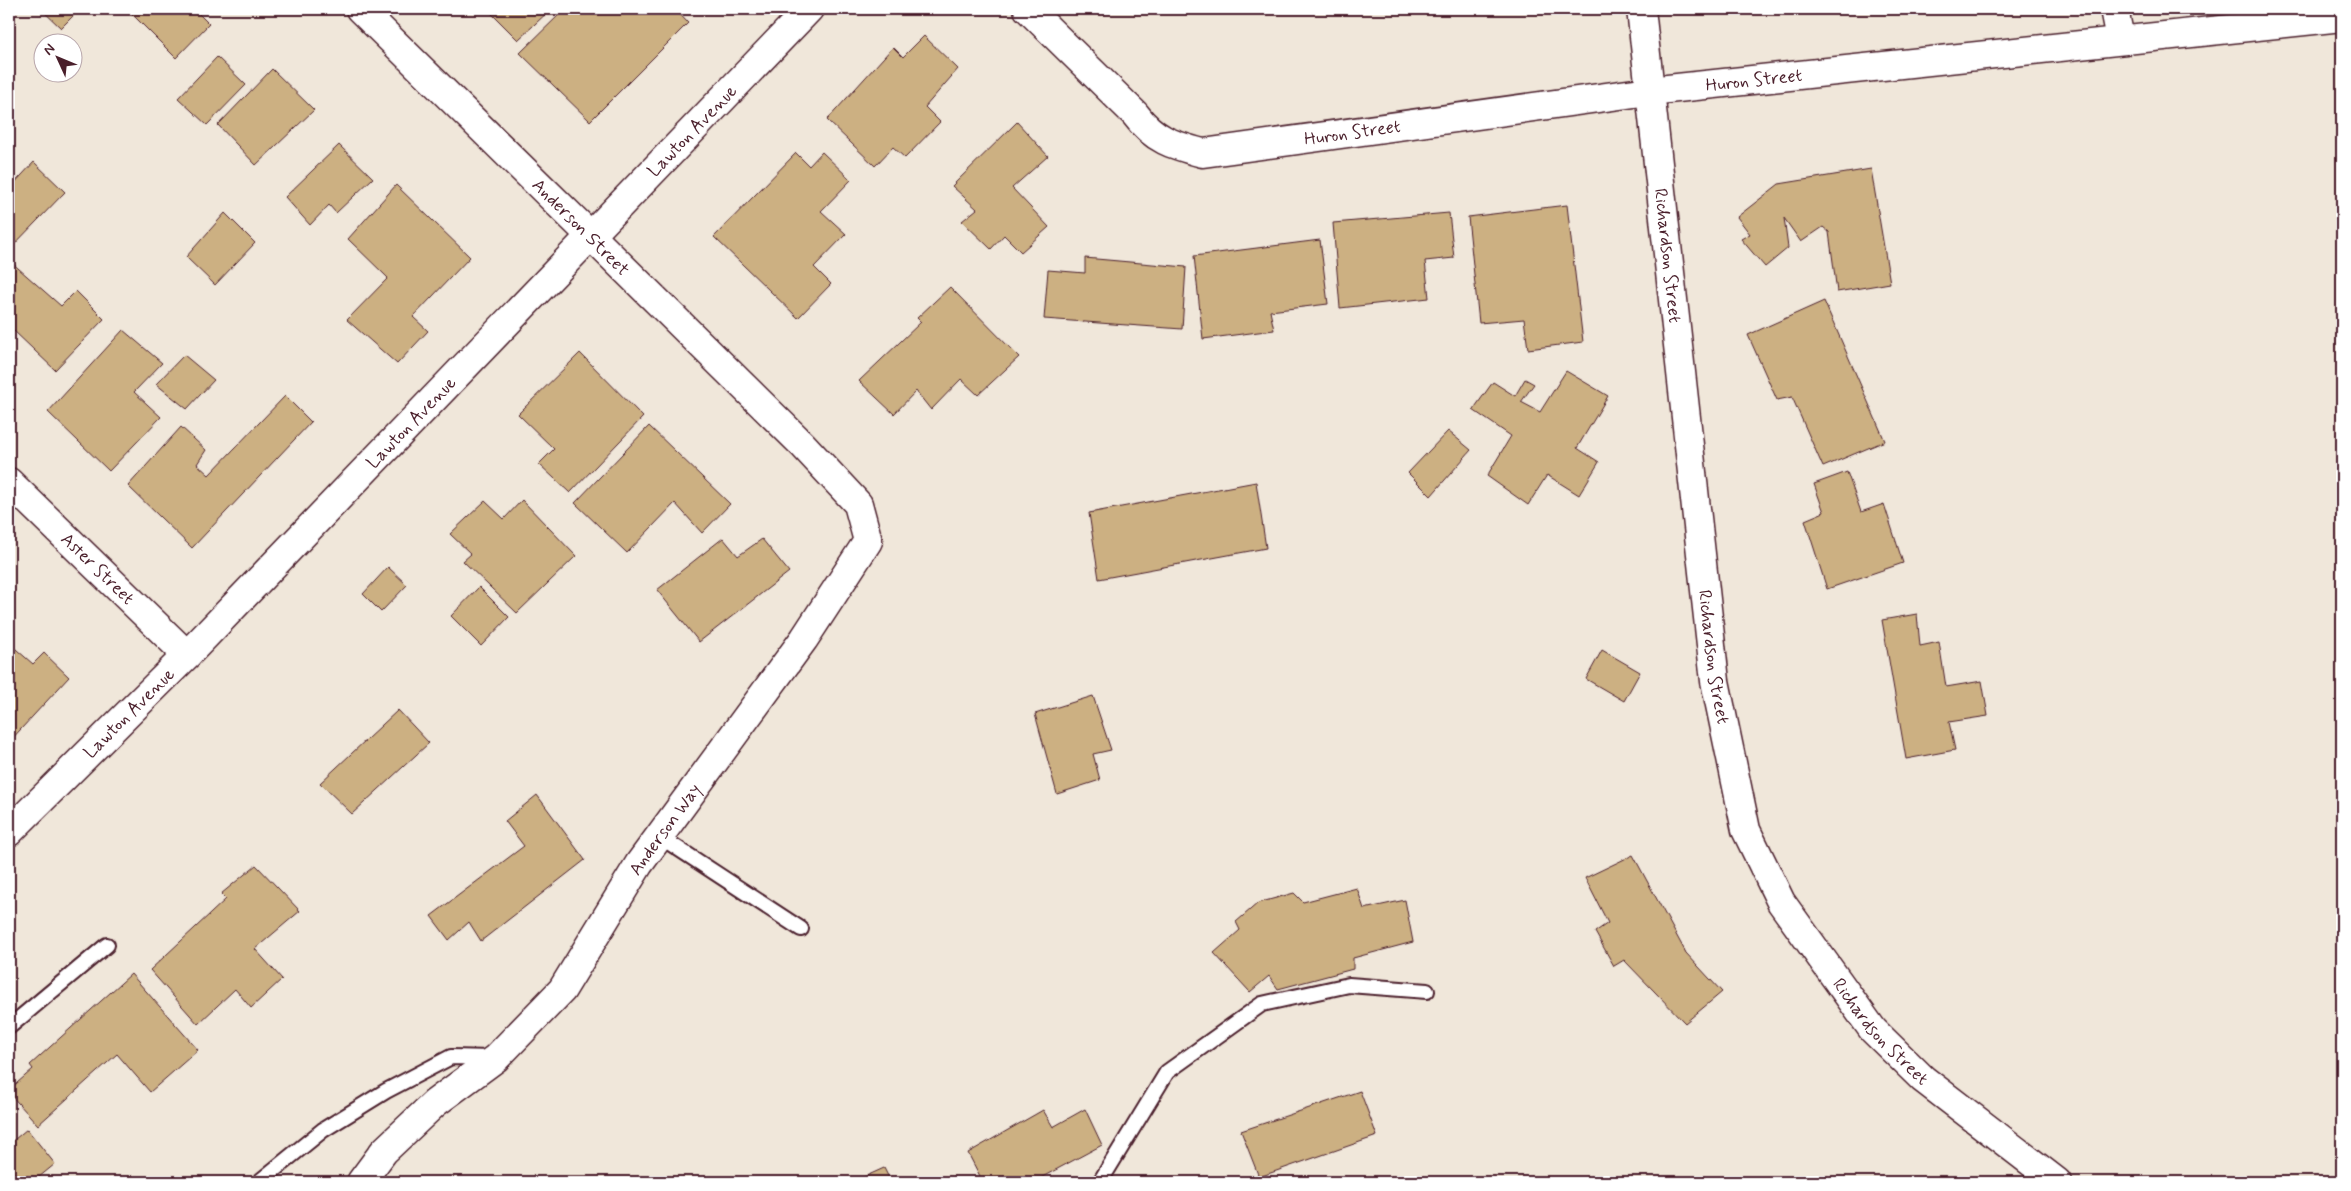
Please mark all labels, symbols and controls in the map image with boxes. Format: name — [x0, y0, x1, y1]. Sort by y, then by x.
north arrow — [32, 32, 82, 82]
text: N — [40, 40, 59, 59]
street label: Huron Street — [1704, 64, 1804, 98]
street label: Lawton Avenue — [643, 80, 743, 183]
street label: Huron Street — [1303, 115, 1402, 152]
street label: Anderson Street — [526, 174, 634, 282]
street label: Richardson Street — [1648, 187, 1687, 324]
street label: Lawton Avenue — [362, 372, 462, 474]
street label: Aster Street — [55, 528, 139, 611]
street label: Richardson Street — [1692, 589, 1735, 727]
street label: Lawton Avenue — [79, 663, 180, 764]
street label: Anderson Way — [624, 779, 707, 880]
street label: Richardson Street — [1827, 974, 1933, 1092]

